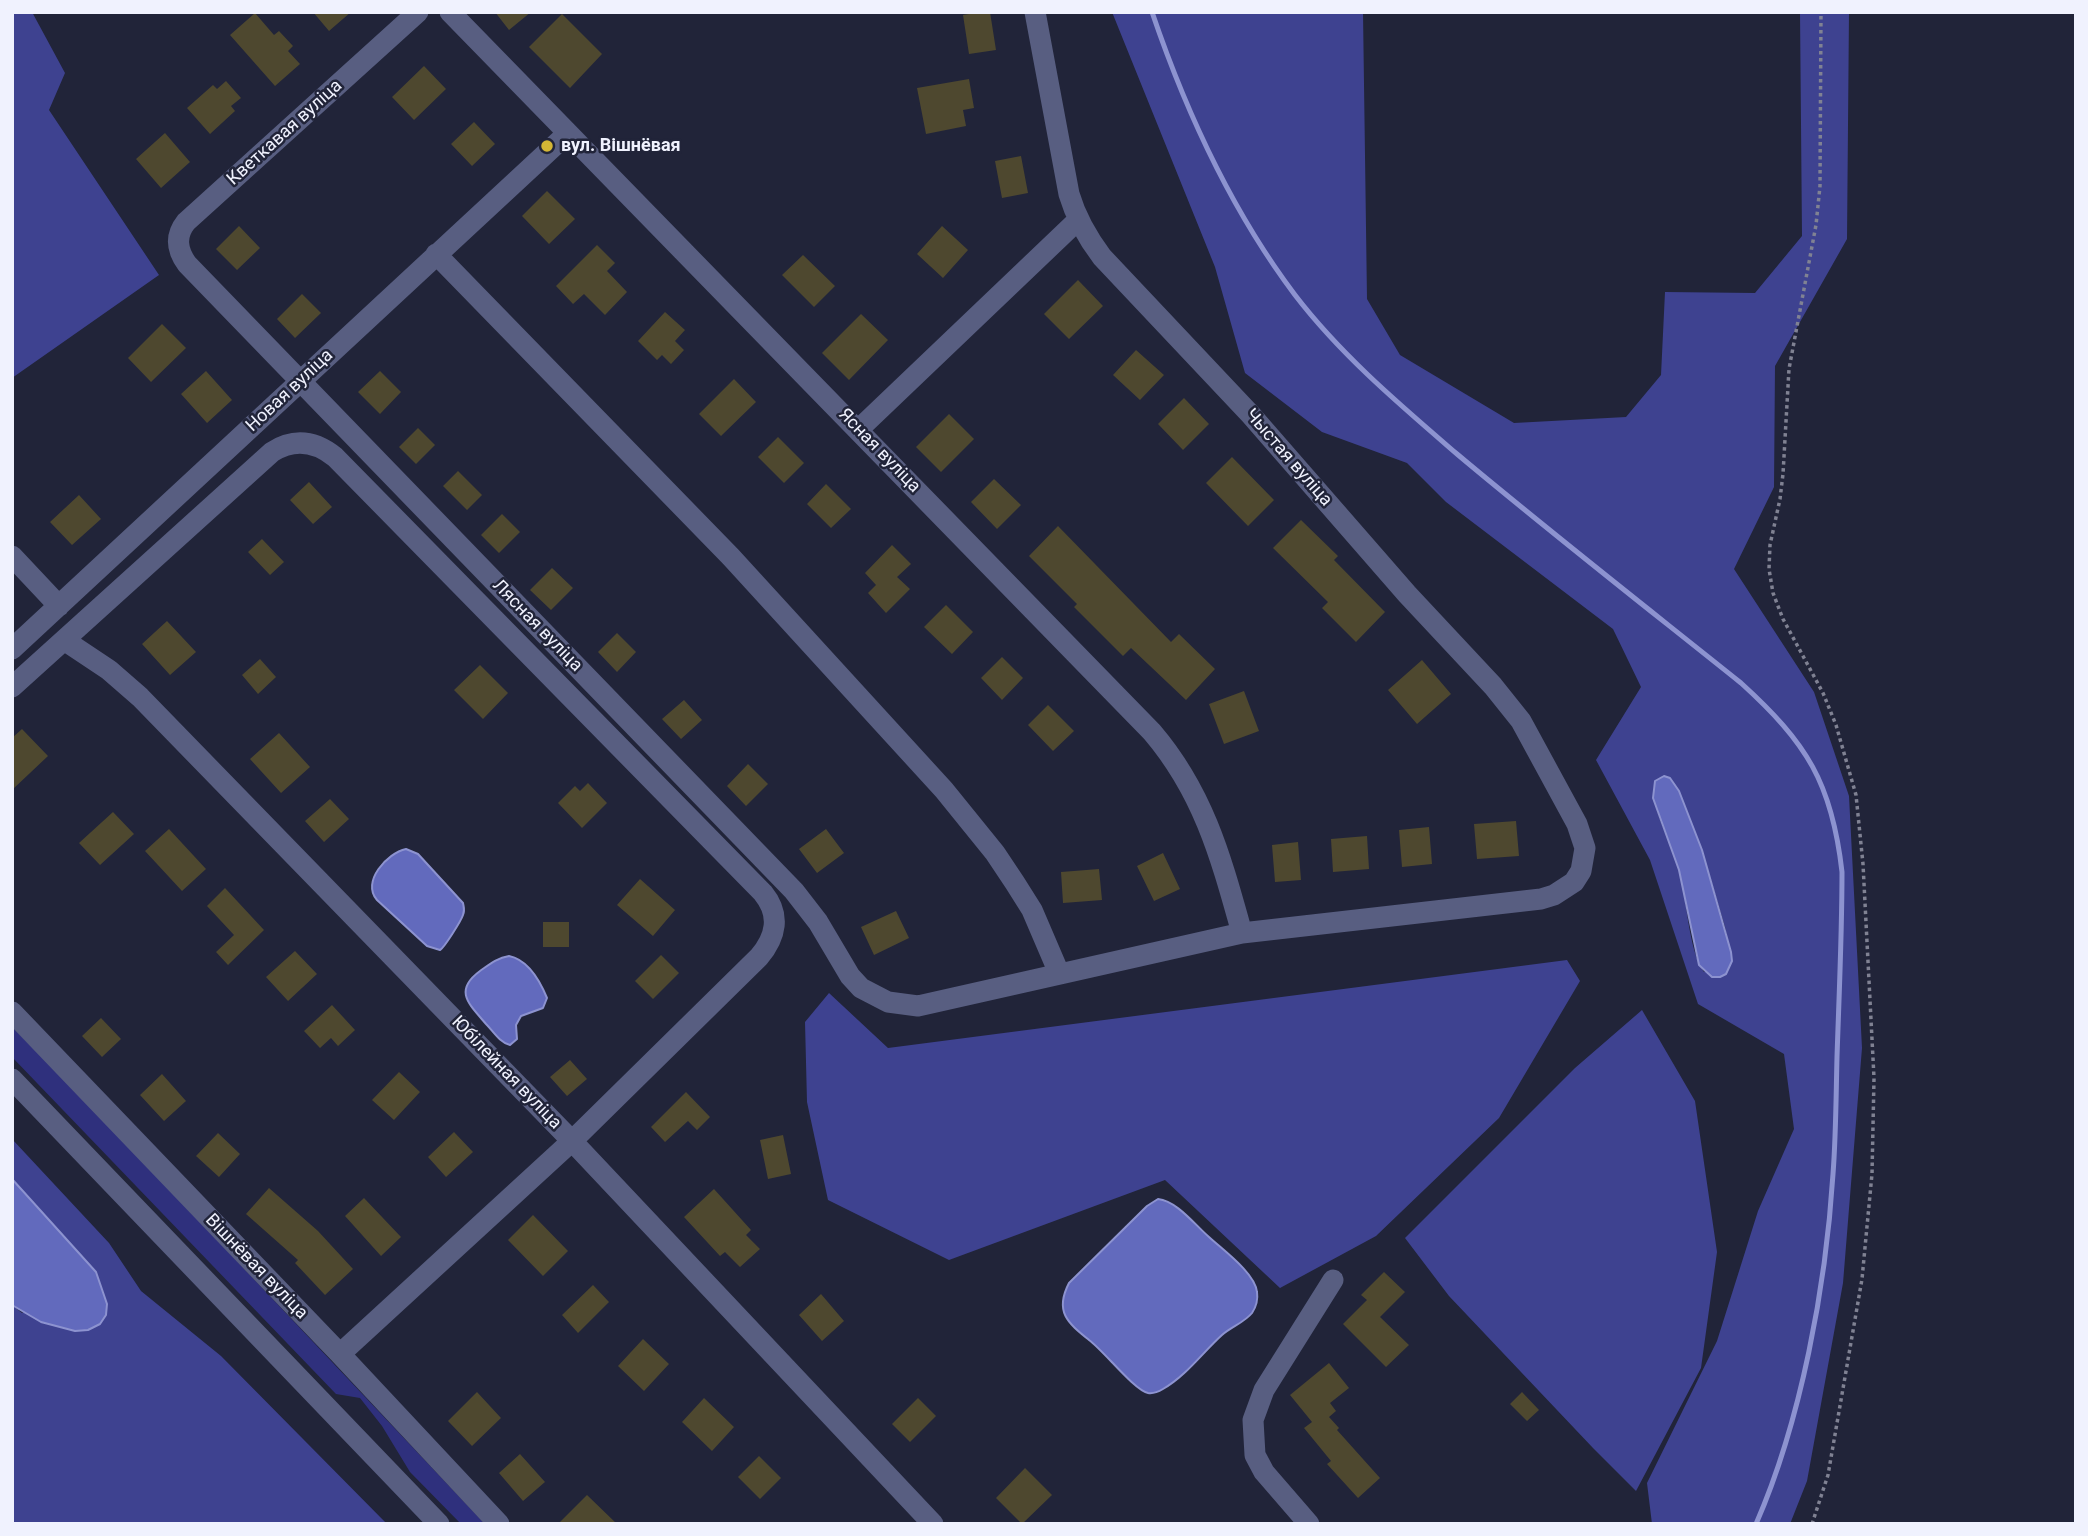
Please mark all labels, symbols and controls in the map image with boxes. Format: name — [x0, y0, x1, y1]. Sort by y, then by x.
street label: Кветкавая вуліца — [223, 76, 347, 190]
place label: вул. Вішнёвая — [561, 135, 681, 157]
marker: вул. Вішнёвая — [539, 138, 555, 154]
street label: Новая вуліца — [242, 345, 338, 437]
street label: Ясная вуліца — [833, 404, 925, 498]
street label: Чыстая вуліца — [1240, 405, 1336, 511]
street label: Лясная вуліца — [487, 575, 587, 677]
street label: Юбілейная вуліца — [447, 1012, 565, 1134]
street label: Вішнёвая вуліца — [200, 1210, 312, 1324]

